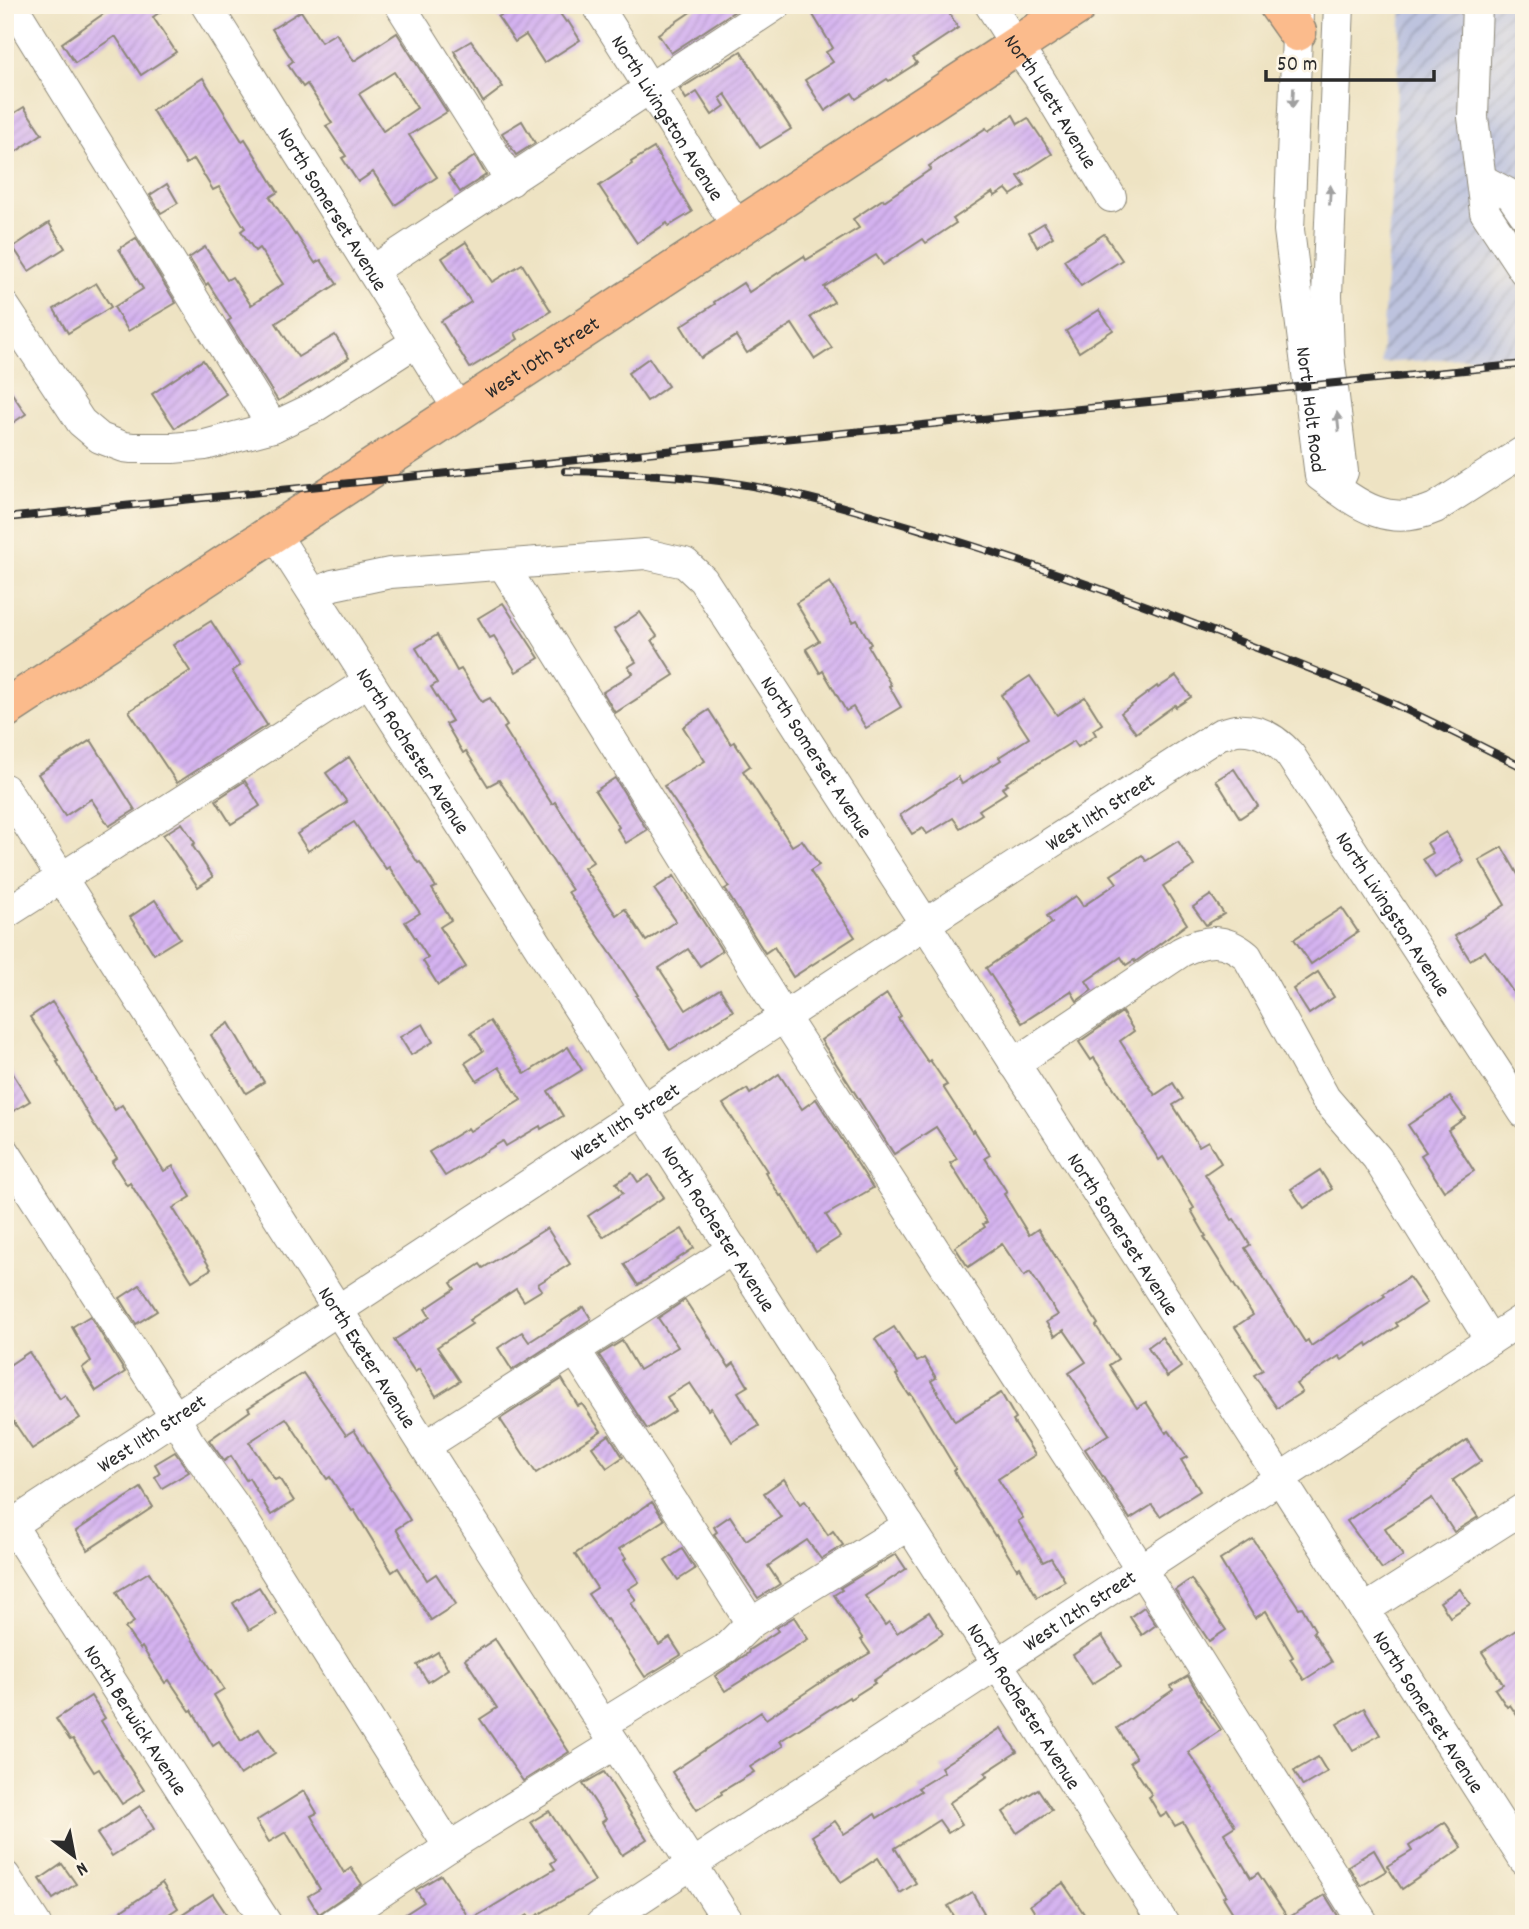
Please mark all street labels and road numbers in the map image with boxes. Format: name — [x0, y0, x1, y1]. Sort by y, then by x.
street label: North Livingston Avenue — [602, 30, 729, 208]
street label: North Luett Avenue — [994, 30, 1103, 176]
street label: North Somerset Avenue — [268, 123, 393, 298]
street label: West 10th Street — [480, 310, 607, 408]
street label: North Holt Road — [1286, 345, 1331, 475]
street label: North Rochester Avenue — [346, 663, 475, 841]
street label: North Somerset Avenue — [751, 671, 878, 845]
street label: West 11th Street — [1041, 767, 1162, 860]
street label: North Livingston Avenue — [1326, 827, 1456, 1004]
street label: West 11th Street — [566, 1077, 687, 1171]
street label: North Rochester Avenue — [652, 1141, 781, 1319]
street label: North Somerset Avenue — [1058, 1148, 1184, 1323]
street label: North Exeter Avenue — [309, 1282, 422, 1436]
street label: West 11th Street — [92, 1388, 214, 1482]
street label: West 12th Street — [1018, 1564, 1143, 1661]
street label: North Rochester Avenue — [957, 1618, 1086, 1797]
street label: North Somerset Avenue — [1363, 1626, 1490, 1800]
street label: North Berwick Avenue — [74, 1640, 193, 1802]

